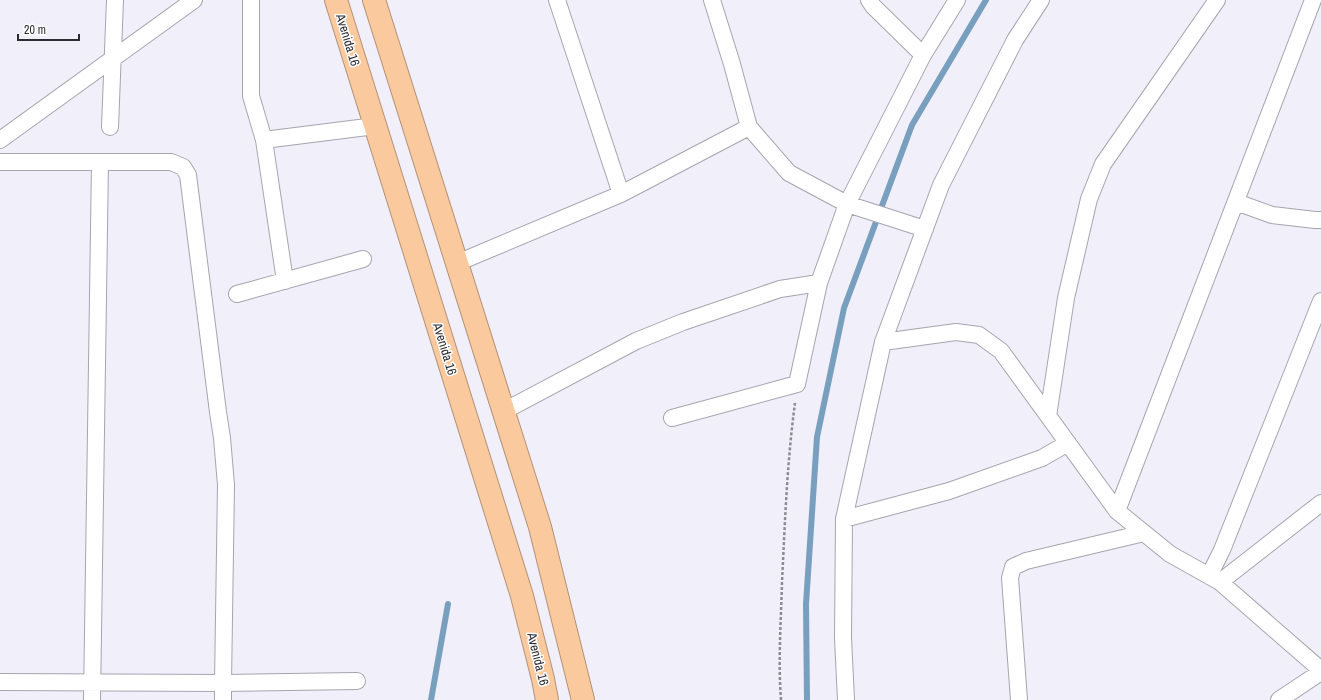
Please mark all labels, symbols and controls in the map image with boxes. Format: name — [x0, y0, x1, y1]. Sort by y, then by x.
street label: Avenida 16 — [332, 11, 364, 68]
scale bar — [18, 16, 79, 42]
text: 20 m — [24, 22, 46, 38]
street label: Avenida 16 — [429, 320, 461, 377]
street label: Avenida 16 — [523, 630, 553, 687]

